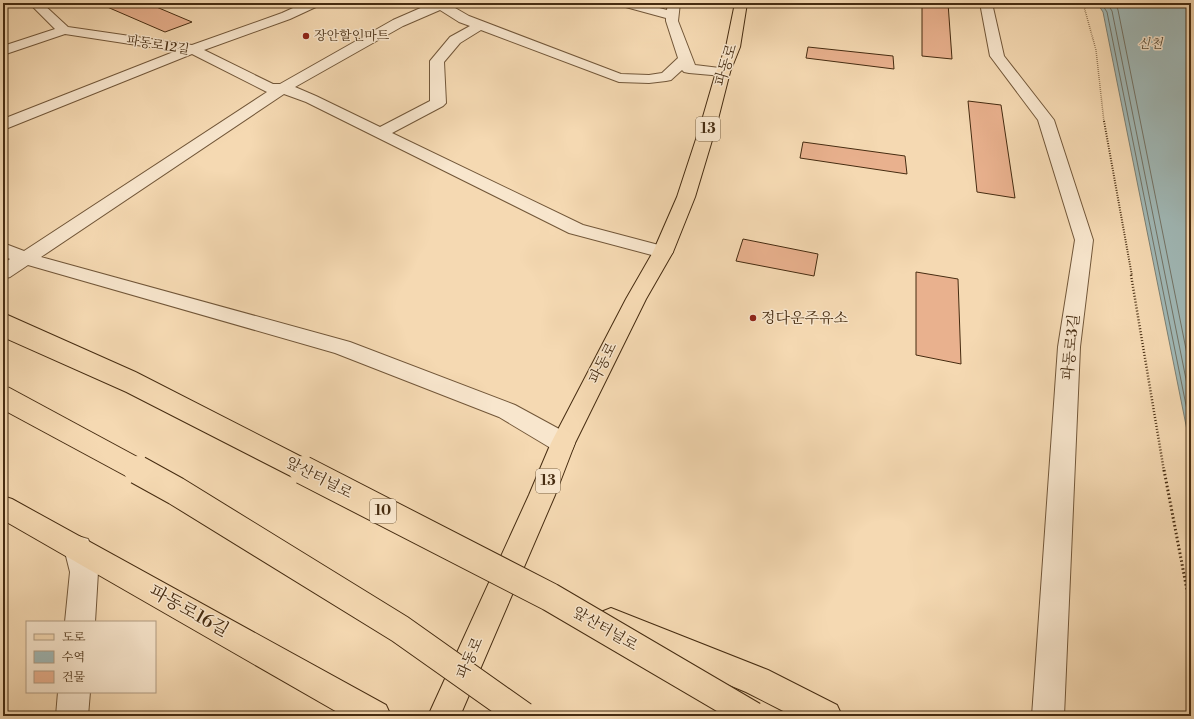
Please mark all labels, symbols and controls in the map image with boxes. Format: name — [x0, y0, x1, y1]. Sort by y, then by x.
place label: 장안할인마트 — [314, 28, 390, 44]
marker: 장안할인마트 — [301, 31, 311, 41]
street label: 파동로12길 — [125, 32, 191, 58]
water label: 신천 — [1137, 36, 1164, 52]
street label: 파동로 — [711, 41, 742, 89]
road number: 13 — [696, 117, 720, 141]
place label: 정다운주유소 — [761, 309, 848, 328]
marker: 정다운주유소 — [748, 313, 758, 323]
street label: 파동로3길 — [1058, 313, 1084, 381]
street label: 파동로 — [585, 339, 622, 387]
street label: 앞산터널로 — [282, 453, 356, 503]
road number: 13 — [536, 469, 560, 493]
road number: 10 — [370, 499, 396, 523]
street label: 파동로16길 — [145, 580, 233, 642]
street label: 앞산터널로 — [569, 603, 642, 656]
legend — [26, 621, 156, 693]
text: 도로 — [62, 630, 86, 645]
street label: 파동로 — [452, 634, 488, 682]
text: 수역 — [62, 650, 85, 665]
text: 건물 — [62, 670, 86, 685]

